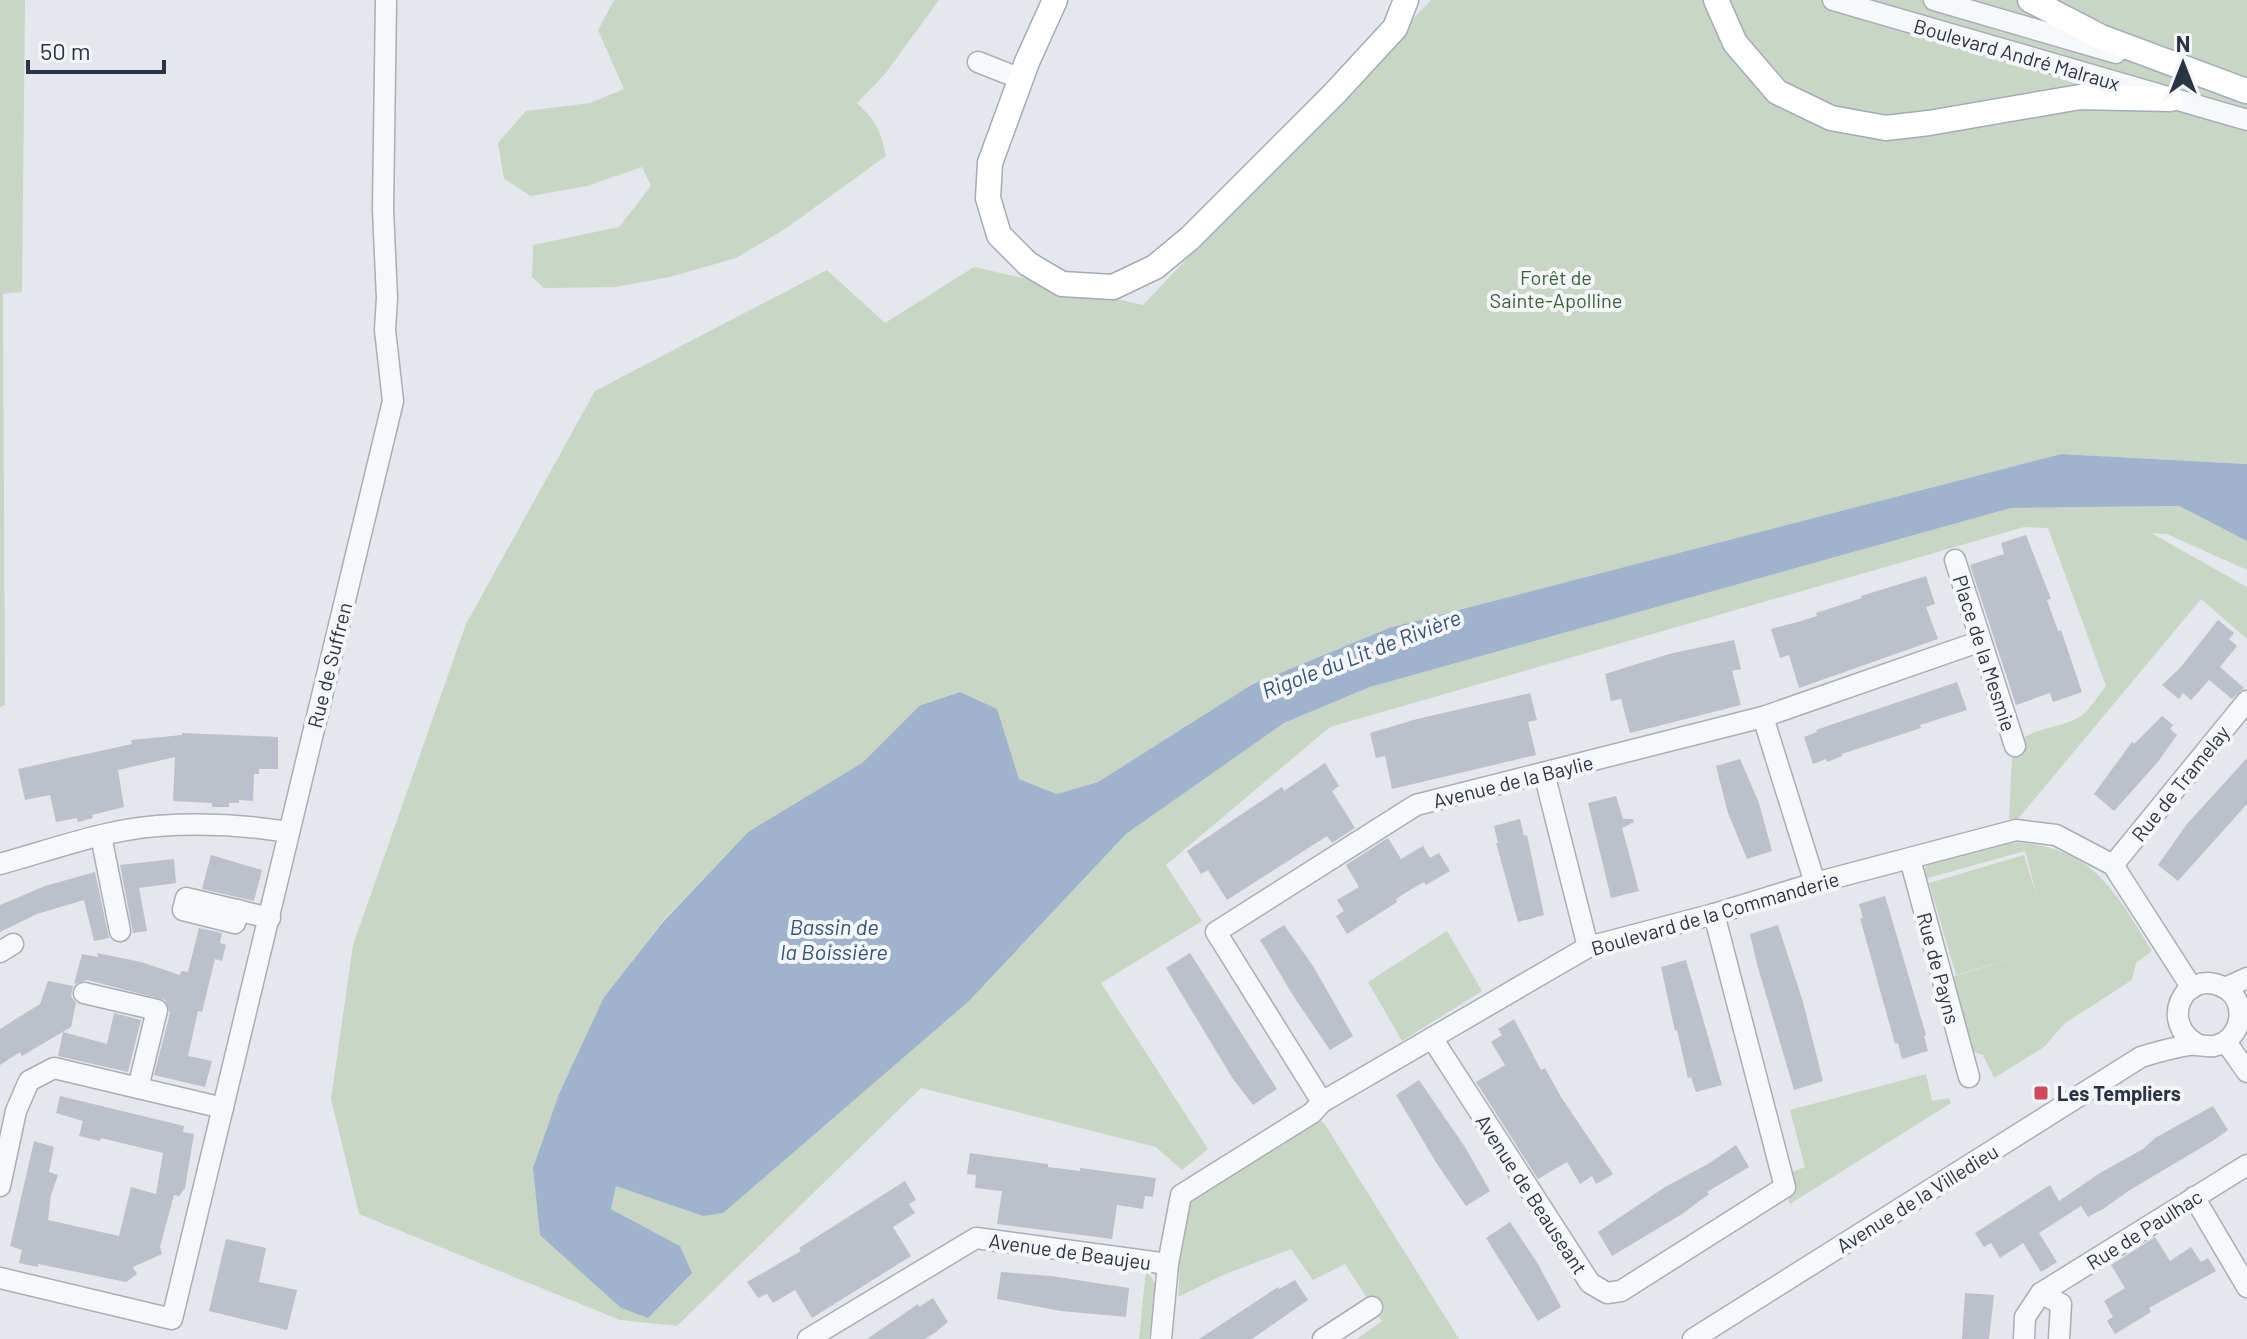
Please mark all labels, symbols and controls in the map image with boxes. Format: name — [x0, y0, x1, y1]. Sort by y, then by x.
street label: Boulevard André Malraux — [1911, 13, 2123, 95]
scale bar — [28, 24, 164, 74]
north arrow — [2143, 24, 2223, 104]
text: N — [2176, 30, 2190, 56]
text: 50 m — [40, 36, 91, 65]
park label: Forêt de Sainte-Apolline — [1490, 265, 1622, 312]
street label: Place de la Mesmie — [1948, 572, 2022, 734]
street label: Rue de Suffren — [302, 600, 356, 730]
water label: Rigole du Lit de Rivière — [1258, 603, 1464, 703]
street label: Rue de Tramelay — [2126, 720, 2234, 846]
street label: Avenue de la Baylie — [1430, 750, 1596, 812]
street label: Boulevard de la Commanderie — [1588, 866, 1842, 960]
street label: Rue de Payns — [1913, 909, 1965, 1027]
water label: Bassin de la Boissière — [780, 913, 888, 964]
place label: Les Templiers — [2057, 1081, 2181, 1105]
marker: Les Templiers — [2032, 1084, 2050, 1102]
street label: Avenue de Beauseant — [1471, 1110, 1593, 1278]
street label: Avenue de la Villedieu — [1832, 1139, 2002, 1257]
street label: Rue de Paulhac — [2082, 1184, 2206, 1274]
street label: Avenue de Beaujeu — [987, 1228, 1153, 1274]

